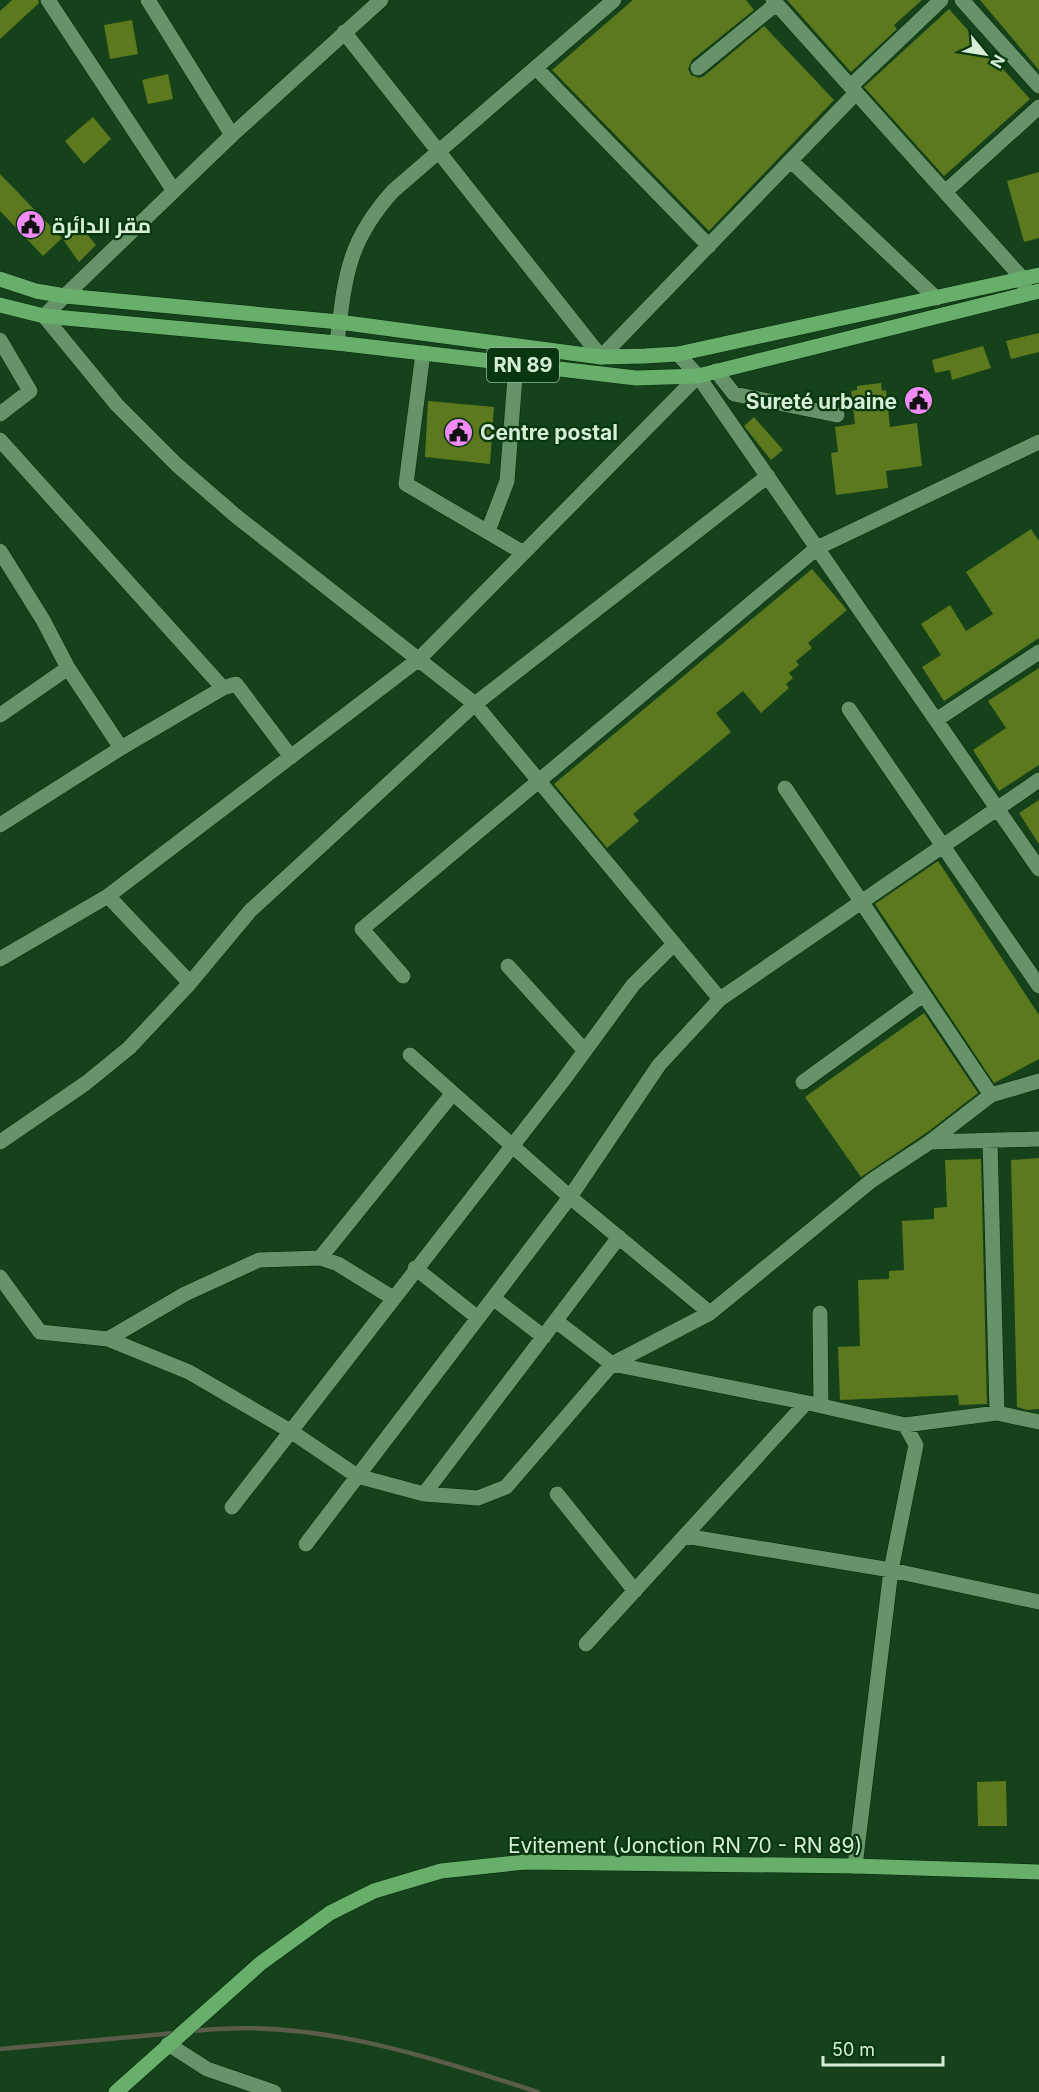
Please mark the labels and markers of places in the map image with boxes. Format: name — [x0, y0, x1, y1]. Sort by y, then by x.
public building icon: مقر الدائرة — [15, 209, 47, 241]
place label: مقر الدائرة — [52, 213, 151, 238]
public building icon: Sureté urbaine — [902, 385, 934, 417]
place label: Sureté urbaine — [746, 389, 897, 414]
public building icon: Centre postal — [443, 416, 475, 448]
place label: Centre postal — [480, 420, 618, 445]

